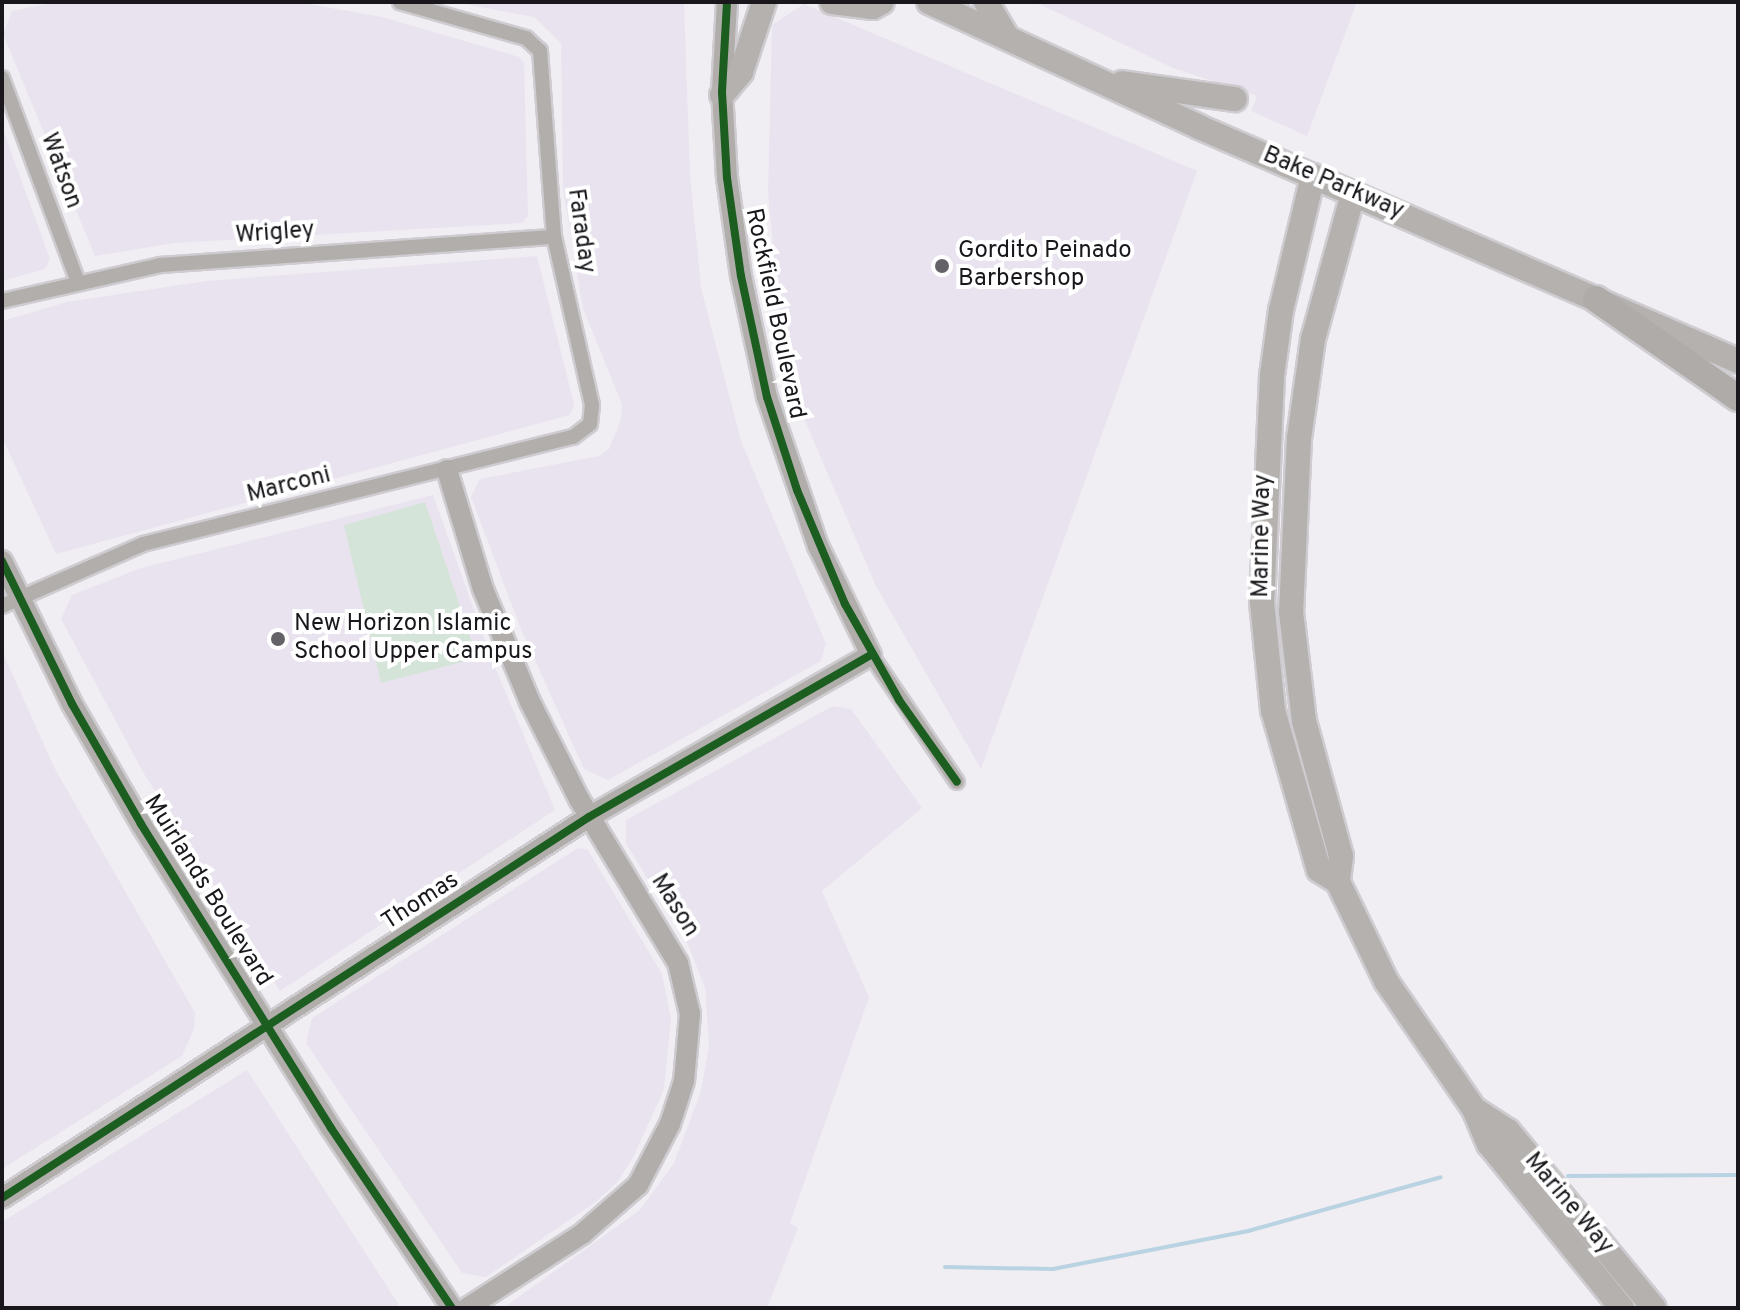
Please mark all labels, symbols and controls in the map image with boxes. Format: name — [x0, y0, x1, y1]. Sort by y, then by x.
street label: Watson — [33, 129, 87, 213]
street label: Bake Parkway — [1258, 141, 1408, 227]
street label: Faraday — [560, 187, 600, 275]
street label: Rockfield Boulevard — [738, 206, 810, 422]
street label: Wrigley — [235, 217, 315, 251]
place label: Gordito Peinado Barbershop — [958, 238, 1132, 294]
marker: Gordito Peinado Barbershop — [933, 257, 951, 275]
street label: Marconi — [244, 462, 334, 510]
street label: Marine Way — [1248, 474, 1278, 598]
place label: New Horizon Islamic School Upper Campus — [294, 611, 532, 667]
marker: New Horizon Islamic School Upper Campus — [269, 630, 287, 648]
street label: Muirlands Boulevard — [136, 790, 278, 992]
street label: Thomas — [377, 867, 465, 937]
street label: Mason — [644, 869, 704, 943]
street label: Marine Way — [1517, 1147, 1619, 1261]

